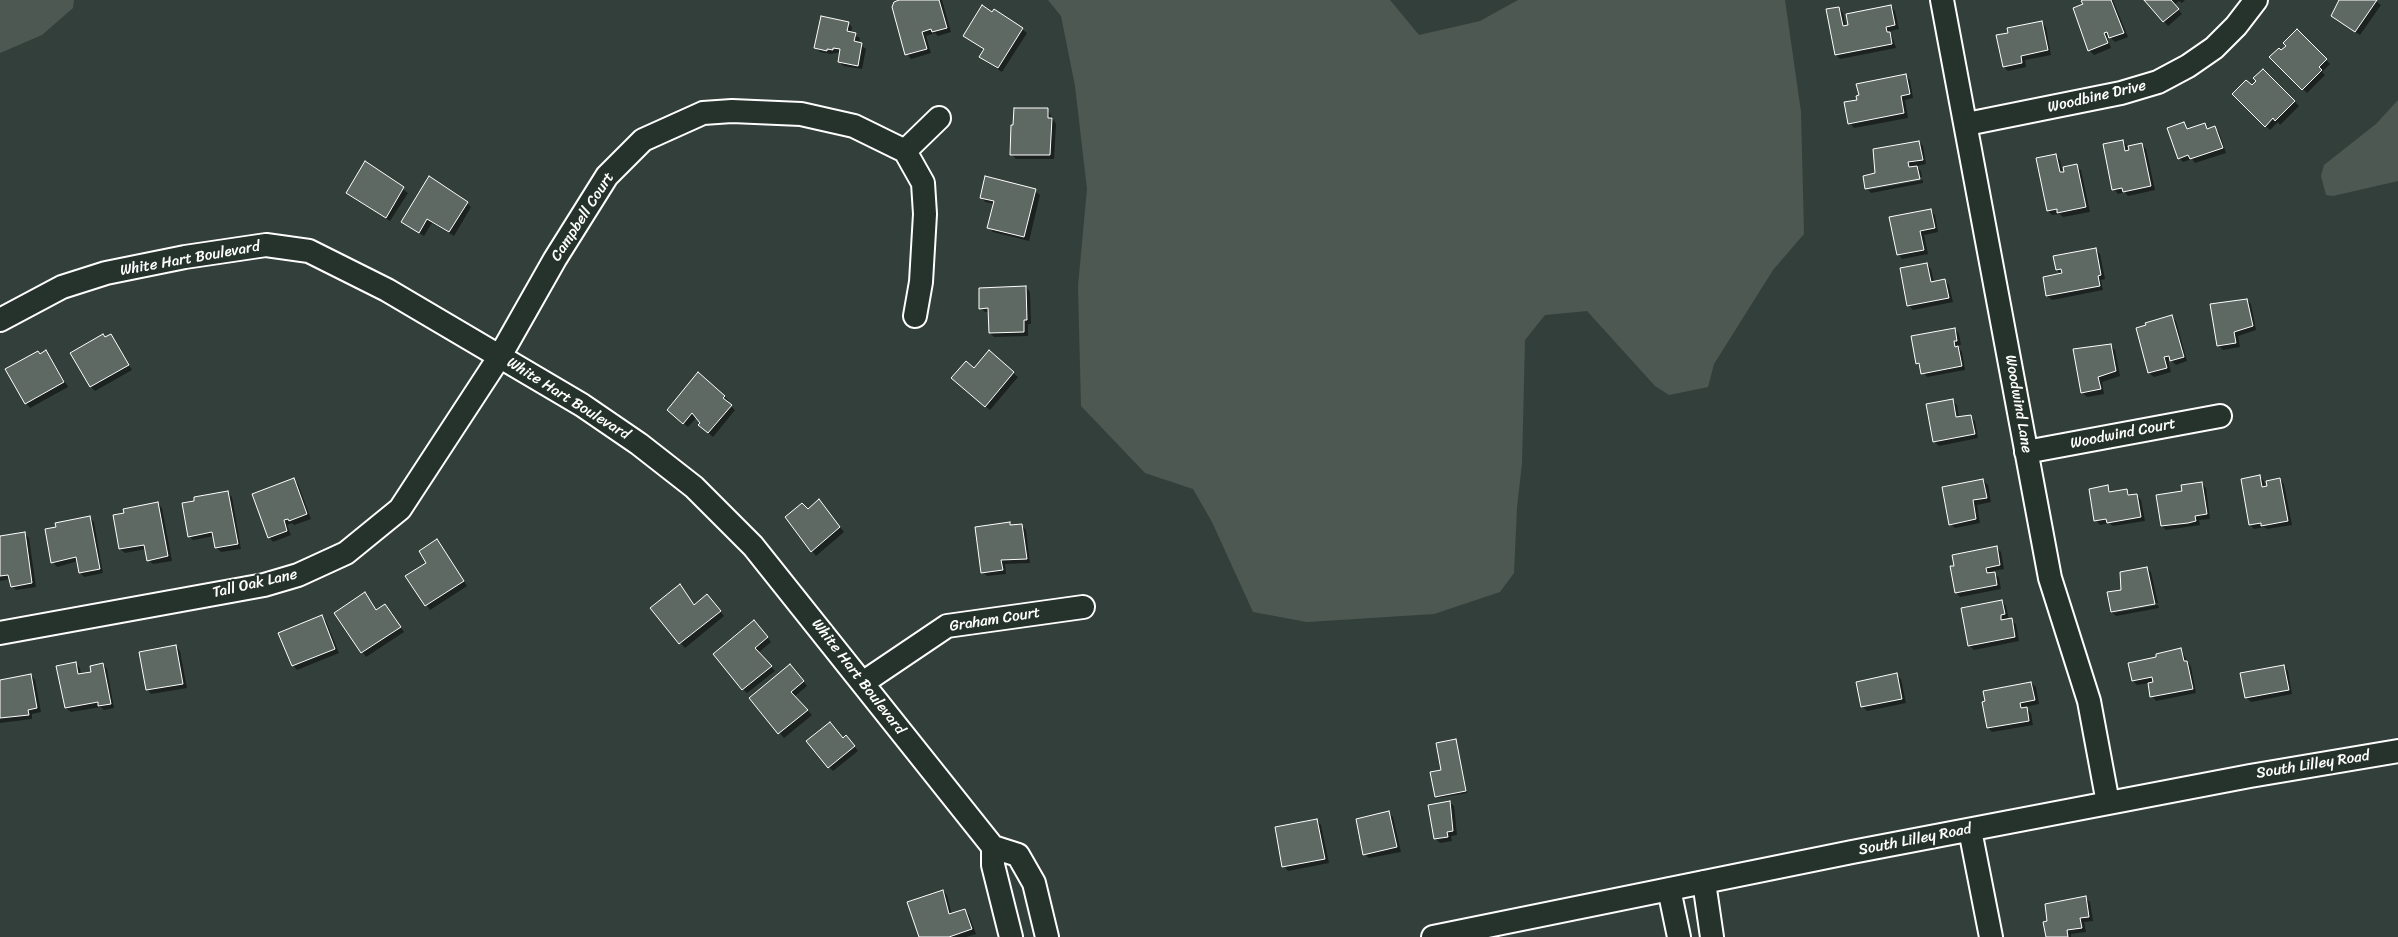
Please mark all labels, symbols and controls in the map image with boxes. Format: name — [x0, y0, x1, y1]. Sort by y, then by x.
street label: Woodbine Drive — [2046, 77, 2148, 117]
street label: Campbell Court — [548, 169, 618, 265]
street label: White Hart Boulevard — [119, 238, 261, 280]
street label: Woodwind Lane — [2001, 353, 2035, 455]
street label: White Hart Boulevard — [503, 354, 633, 444]
street label: Woodwind Court — [2069, 415, 2177, 453]
street label: Tall Oak Lane — [211, 566, 299, 602]
street label: Graham Court — [948, 604, 1042, 636]
street label: White Hart Boulevard — [807, 616, 909, 738]
street label: South Lilley Road — [2255, 747, 2371, 783]
street label: South Lilley Road — [1857, 820, 1973, 860]

